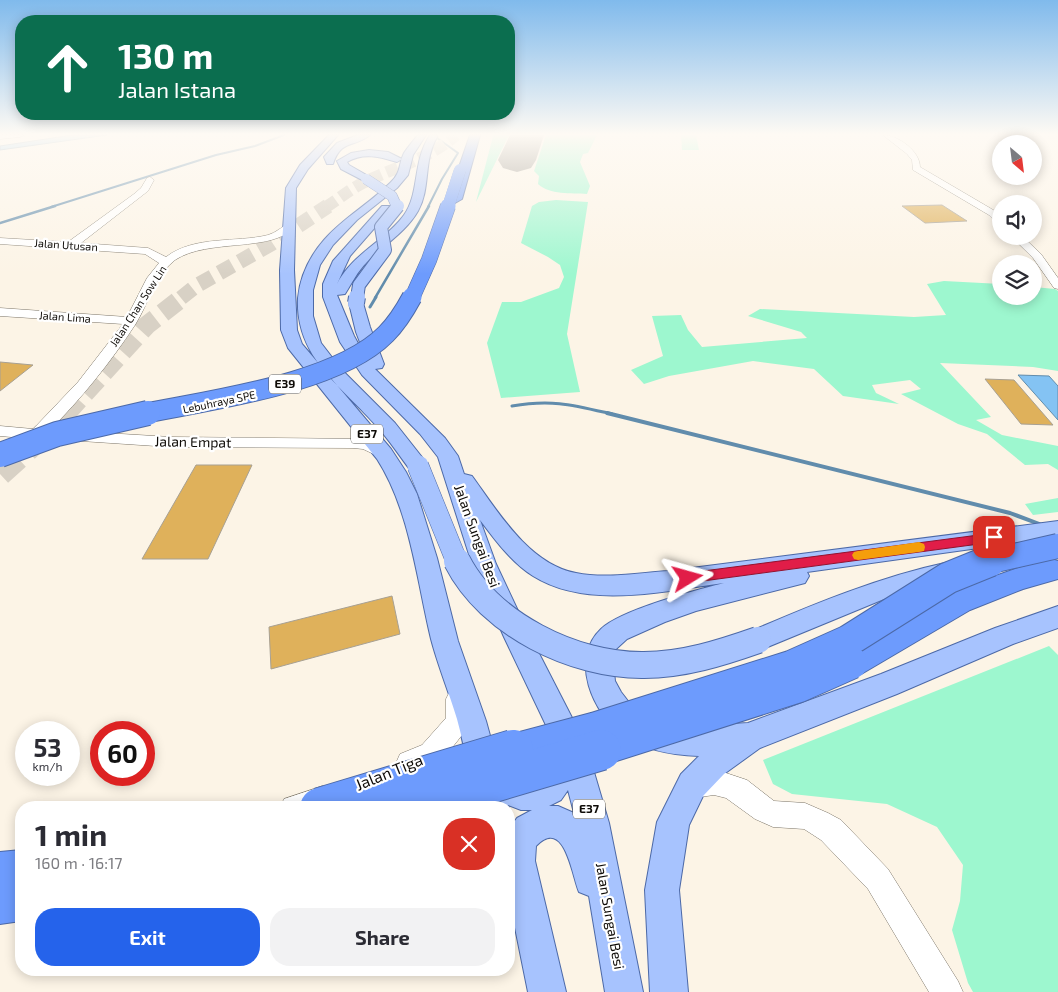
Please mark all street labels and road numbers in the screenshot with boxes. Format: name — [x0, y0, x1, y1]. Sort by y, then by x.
street label: Jalan Utusan — [34, 236, 98, 253]
street label: Jalan Chan Sow Lin — [107, 263, 169, 349]
street label: Jalan Lima — [39, 308, 91, 325]
road number: E39 — [269, 374, 301, 394]
street label: Lebuhraya SPE — [181, 387, 256, 416]
road number: E37 — [351, 424, 383, 444]
street label: Jalan Empat — [154, 432, 232, 451]
street label: Jalan Sungai Besi — [451, 482, 504, 590]
street label: Jalan Tiga — [352, 749, 425, 794]
road number: E37 — [573, 800, 605, 819]
street label: Jalan Sungai Besi — [593, 861, 628, 971]

